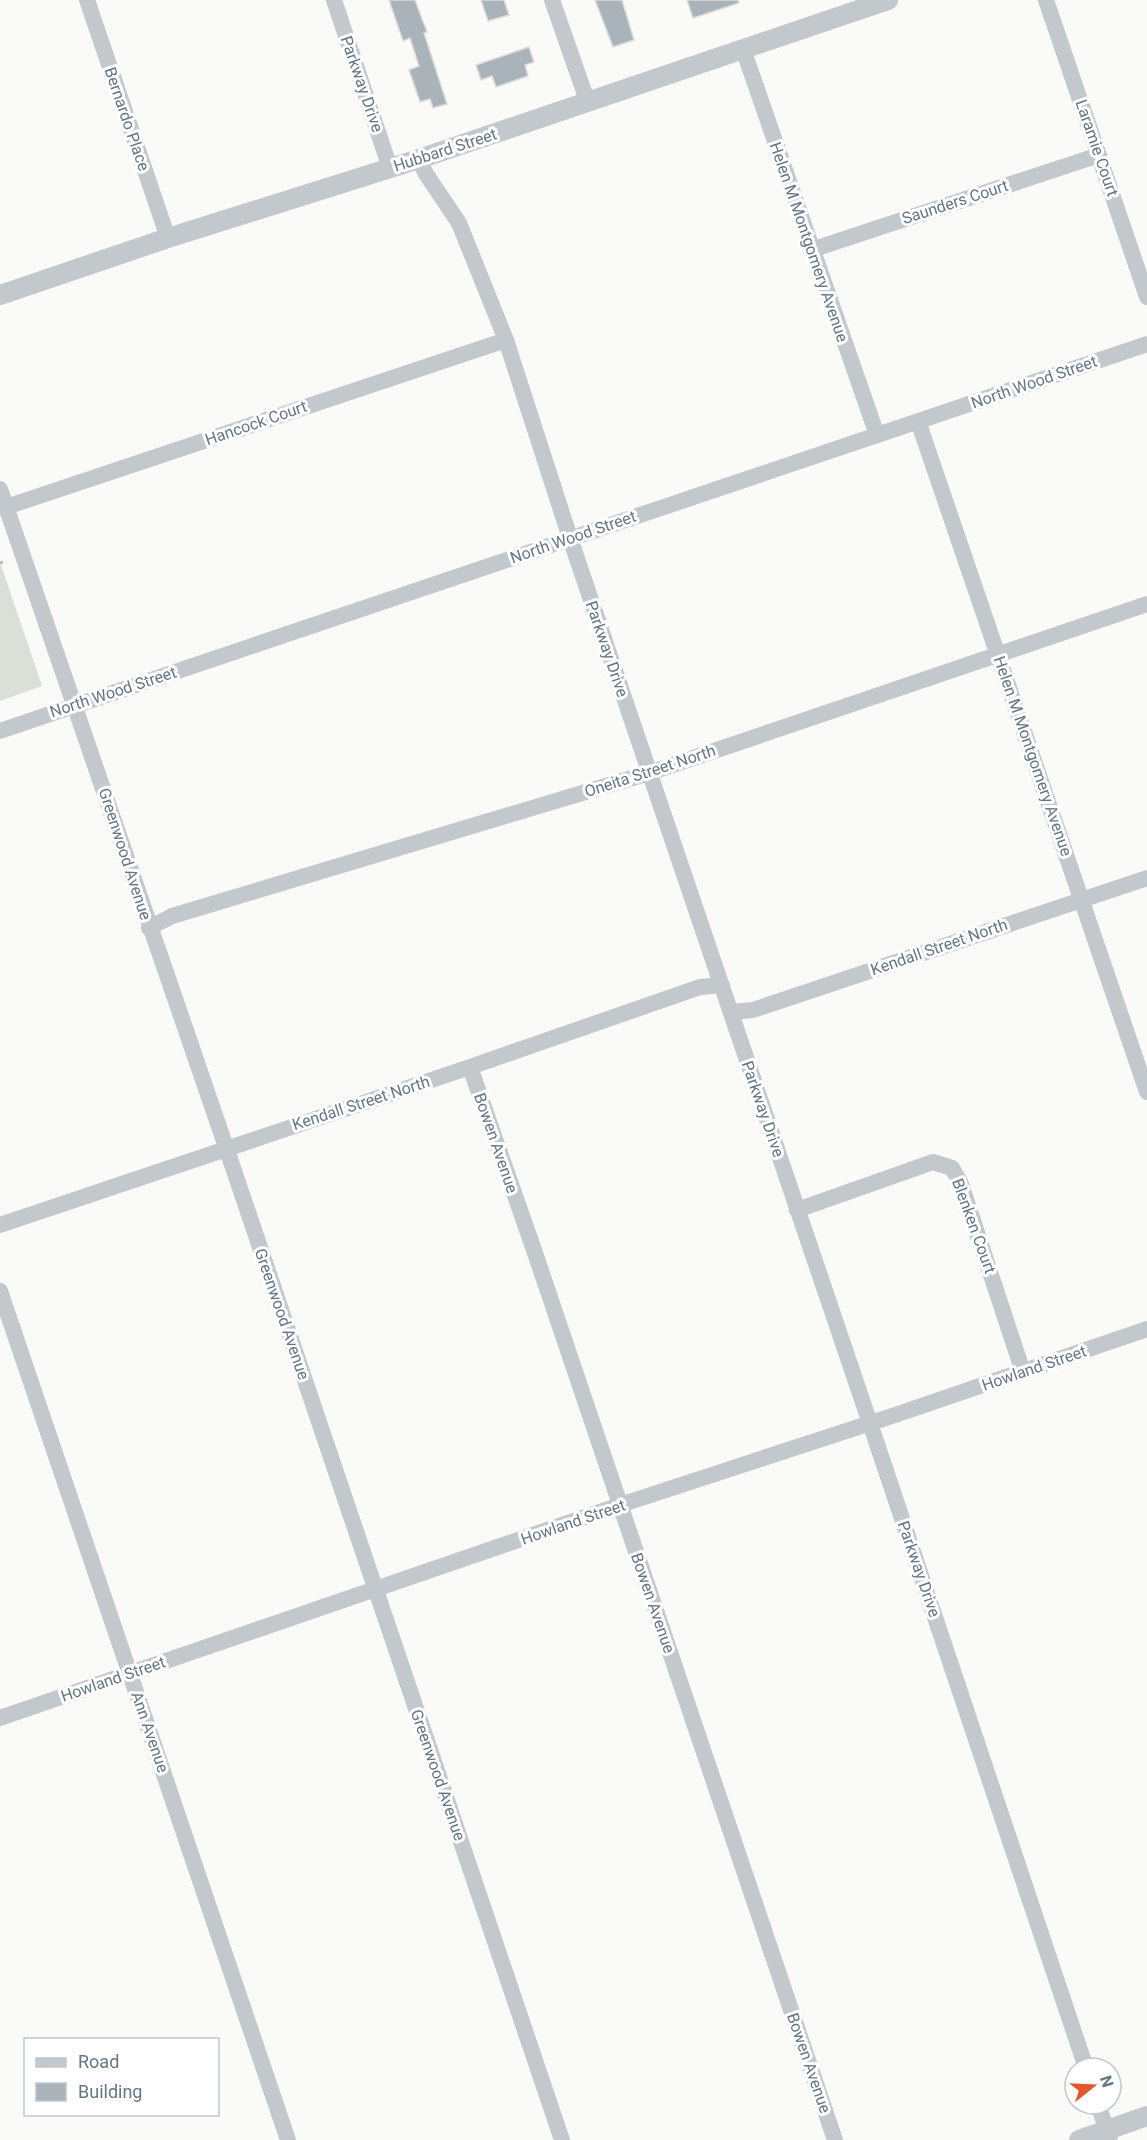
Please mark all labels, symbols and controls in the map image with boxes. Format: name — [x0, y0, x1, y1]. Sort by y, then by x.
street label: Parkway Drive — [337, 33, 387, 135]
street label: Bernardo Place — [100, 65, 154, 173]
street label: Laramie Court — [1072, 97, 1122, 199]
street label: Hubbard Street — [391, 124, 499, 176]
street label: Helen M Montgomery Avenue — [766, 140, 852, 344]
street label: Saunders Court — [900, 176, 1010, 228]
street label: North Wood Street — [969, 352, 1099, 412]
street label: Hancock Court — [203, 397, 309, 449]
street label: North Wood Street — [508, 507, 638, 567]
street label: Parkway Drive — [582, 598, 632, 700]
street label: Helen M Montgomery Avenue — [990, 654, 1076, 858]
street label: North Wood Street — [47, 663, 179, 721]
street label: Oneita Street North — [582, 741, 718, 801]
street label: Greenwood Avenue — [95, 786, 155, 922]
street label: Kendall Street North — [868, 915, 1010, 979]
street label: Parkway Drive — [738, 1058, 788, 1160]
street label: Kendall Street North — [290, 1072, 432, 1134]
street label: Bowen Avenue — [470, 1090, 522, 1196]
street label: Blenken Court — [948, 1176, 1000, 1276]
street label: Greenwood Avenue — [251, 1246, 313, 1382]
street label: Howland Street — [979, 1341, 1089, 1395]
street label: Howland Street — [518, 1495, 628, 1549]
street label: Parkway Drive — [894, 1518, 944, 1620]
street label: Bowen Avenue — [627, 1550, 679, 1656]
street label: Howland Street — [58, 1652, 168, 1706]
street label: Ann Avenue — [127, 1689, 173, 1775]
street label: Greenwood Avenue — [407, 1707, 469, 1843]
street label: Bowen Avenue — [783, 2010, 835, 2116]
legend — [24, 2038, 219, 2116]
text: Road — [78, 2051, 119, 2072]
north arrow — [1063, 2056, 1123, 2116]
text: N — [1096, 2073, 1118, 2090]
text: Building — [78, 2081, 142, 2102]

